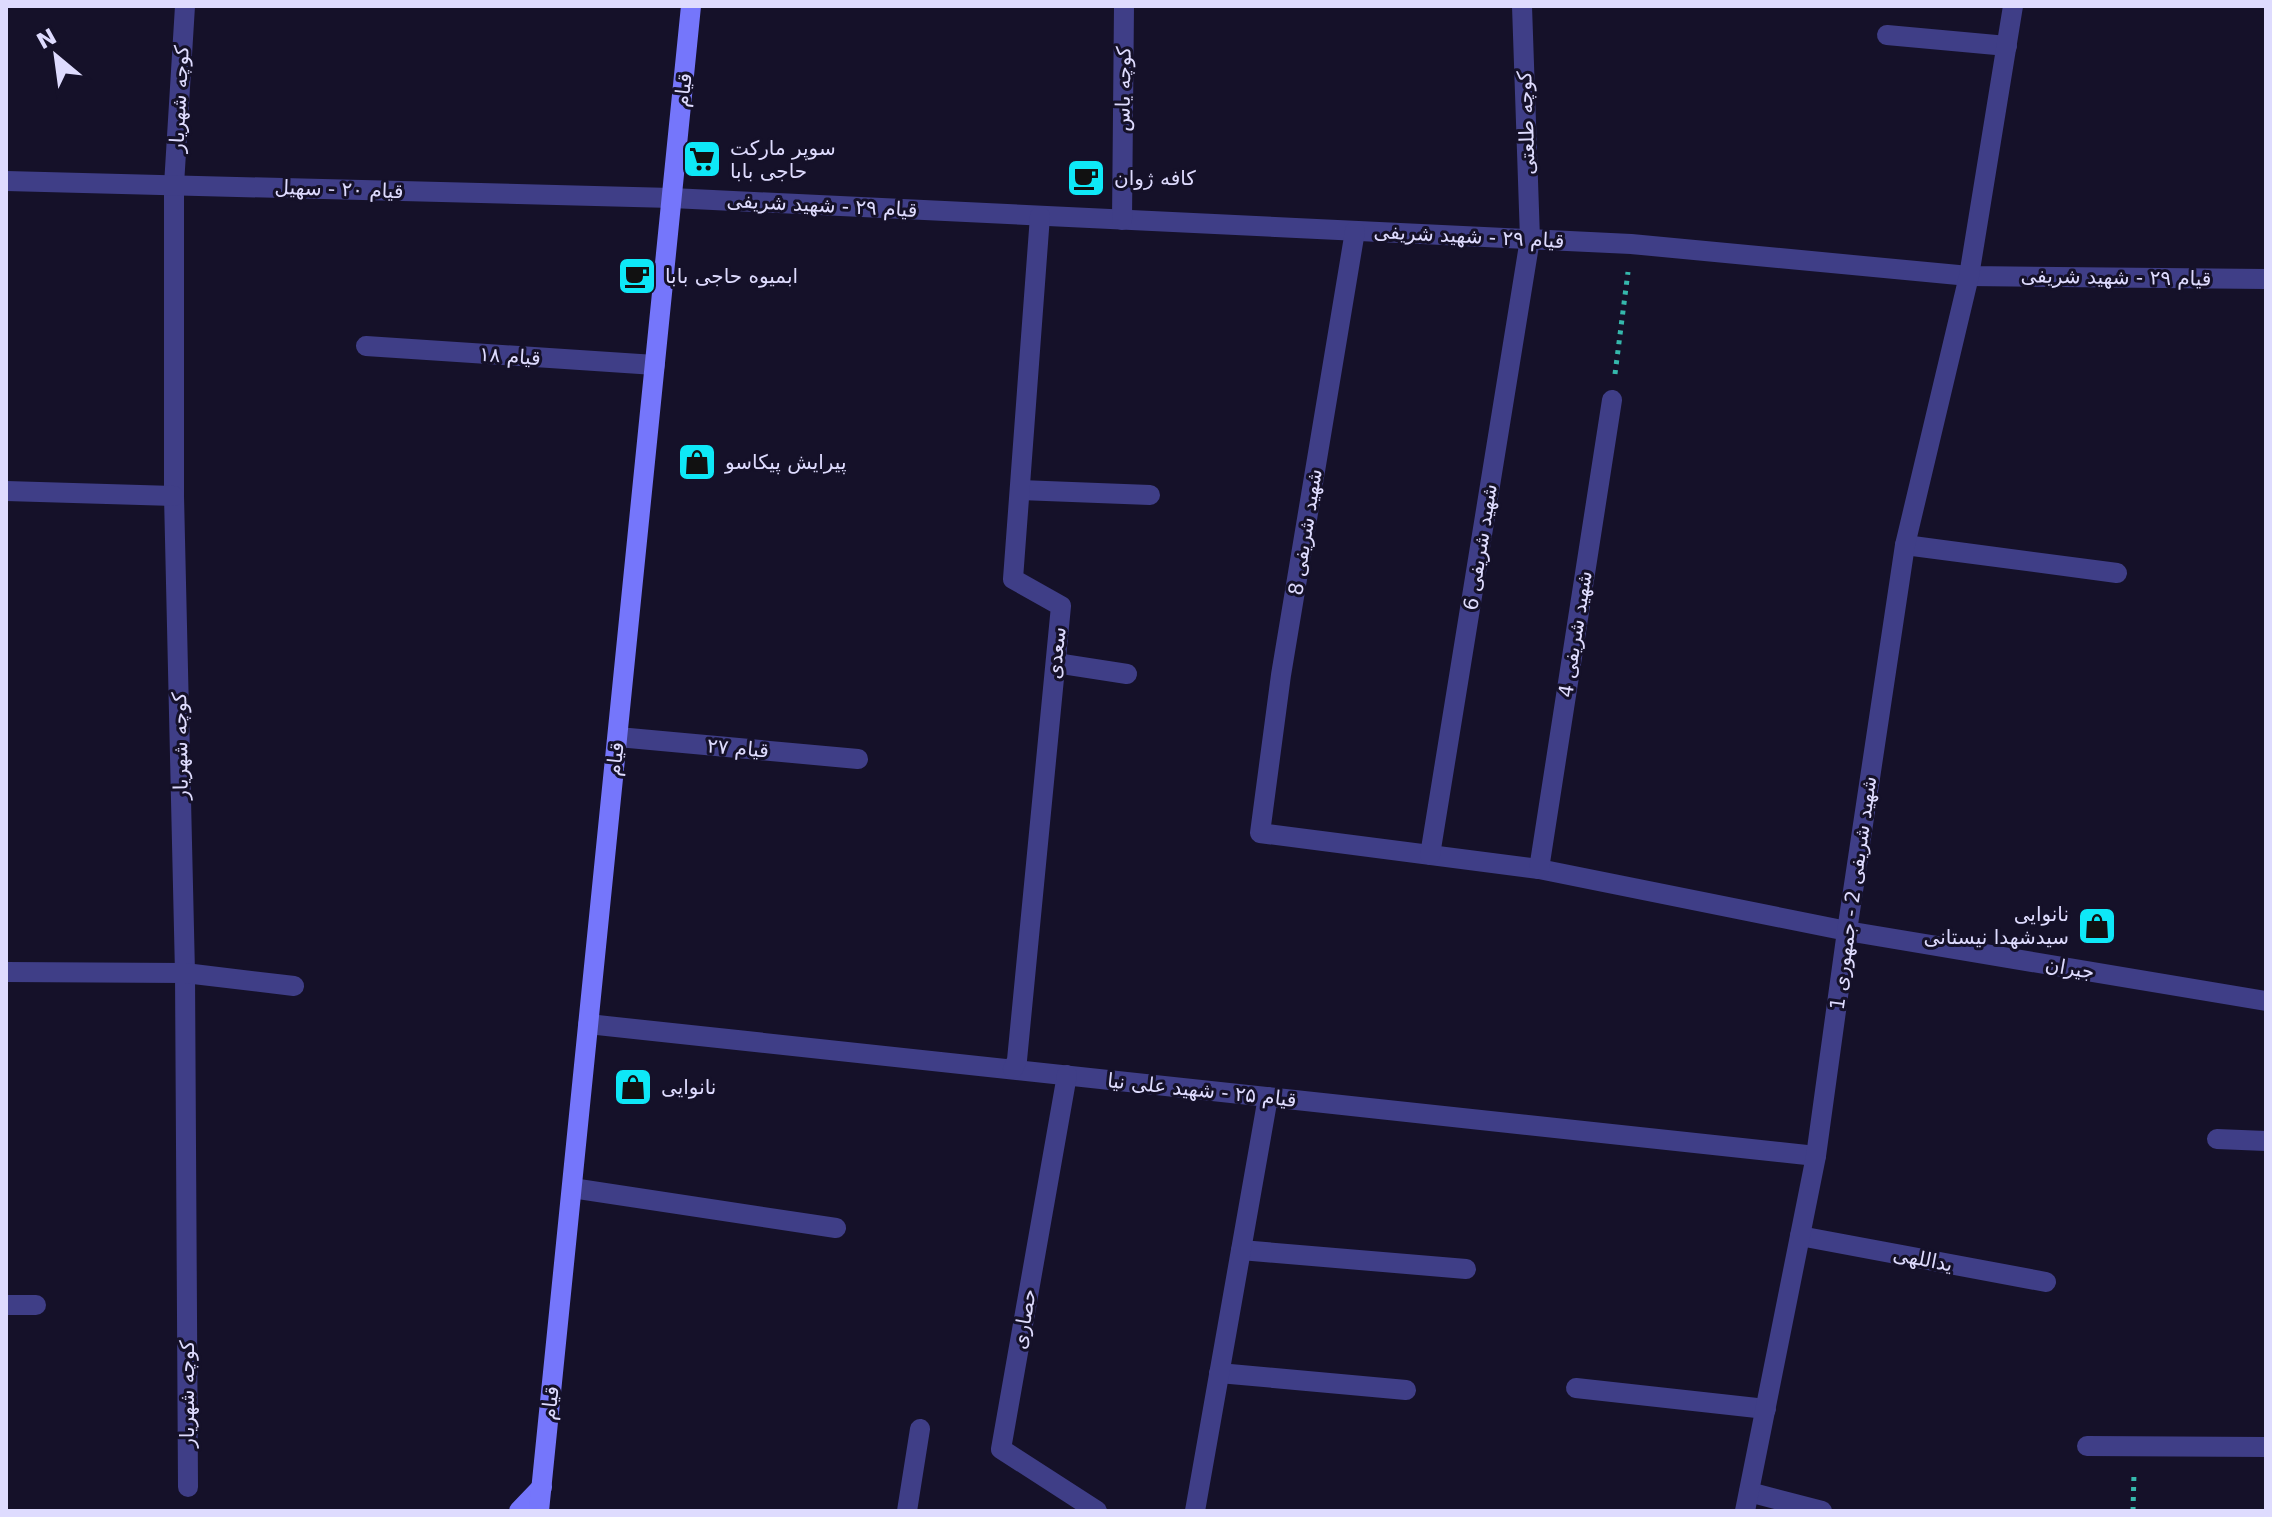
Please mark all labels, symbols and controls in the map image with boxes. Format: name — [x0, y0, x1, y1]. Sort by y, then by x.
north arrow — [16, 16, 96, 96]
text: N — [32, 24, 61, 54]
street label: کوچه شهریار — [164, 44, 194, 154]
street label: کوچه یاس — [1110, 46, 1136, 132]
street label: کوچه طلعتی — [1512, 70, 1540, 175]
street label: قیام — [669, 72, 697, 108]
place label: سوپر مارکت حاجی بابا — [730, 136, 836, 183]
supermarket icon: سوپر مارکت حاجی بابا — [681, 138, 723, 180]
cafe icon: کافه ژوان — [1065, 157, 1107, 199]
place label: کافه ژوان — [1114, 166, 1196, 190]
street label: قیام ۲۰ - سهیل — [274, 175, 404, 203]
street label: قیام ۲۹ - شهید شریفی — [726, 188, 918, 222]
street label: قیام ۲۹ - شهید شریفی — [1373, 219, 1565, 253]
cafe icon: ابمیوه حاجی بابا — [616, 255, 658, 297]
street label: قیام ۲۹ - شهید شریفی — [2020, 263, 2212, 291]
place label: ابمیوه حاجی بابا — [665, 264, 798, 288]
street label: قیام ۱۸ — [478, 342, 542, 370]
shop icon: پیرایش پیکاسو — [676, 441, 718, 483]
place label: پیرایش پیکاسو — [724, 450, 846, 475]
street label: شهید شریفی 8 — [1283, 467, 1327, 597]
street label: شهید شریفی 6 — [1458, 482, 1502, 612]
street label: شهید شریفی 4 — [1553, 569, 1597, 699]
street label: سعدی — [1041, 626, 1071, 680]
street label: کوچه شهریار — [167, 692, 193, 801]
street label: قیام ۲۷ — [706, 733, 770, 763]
street label: قیام — [601, 741, 629, 777]
street label: شهید شریفی 2 - جمهوری 1 — [1825, 775, 1881, 1011]
place label: نانوایی سیدشهدا نیستانی — [1924, 902, 2069, 949]
shop icon: نانوایی سیدشهدا نیستانی — [2076, 905, 2118, 947]
street label: جیران — [2043, 952, 2097, 984]
shop icon: نانوایی — [612, 1066, 654, 1108]
street label: قیام ۲۵ - شهید علی نیا — [1106, 1068, 1298, 1112]
place label: نانوایی — [661, 1075, 716, 1099]
street label: یداللهی — [1891, 1241, 1955, 1277]
street label: حصاری — [1007, 1287, 1041, 1351]
street label: کوچه شهریار — [175, 1340, 199, 1449]
street label: قیام — [536, 1385, 564, 1421]

